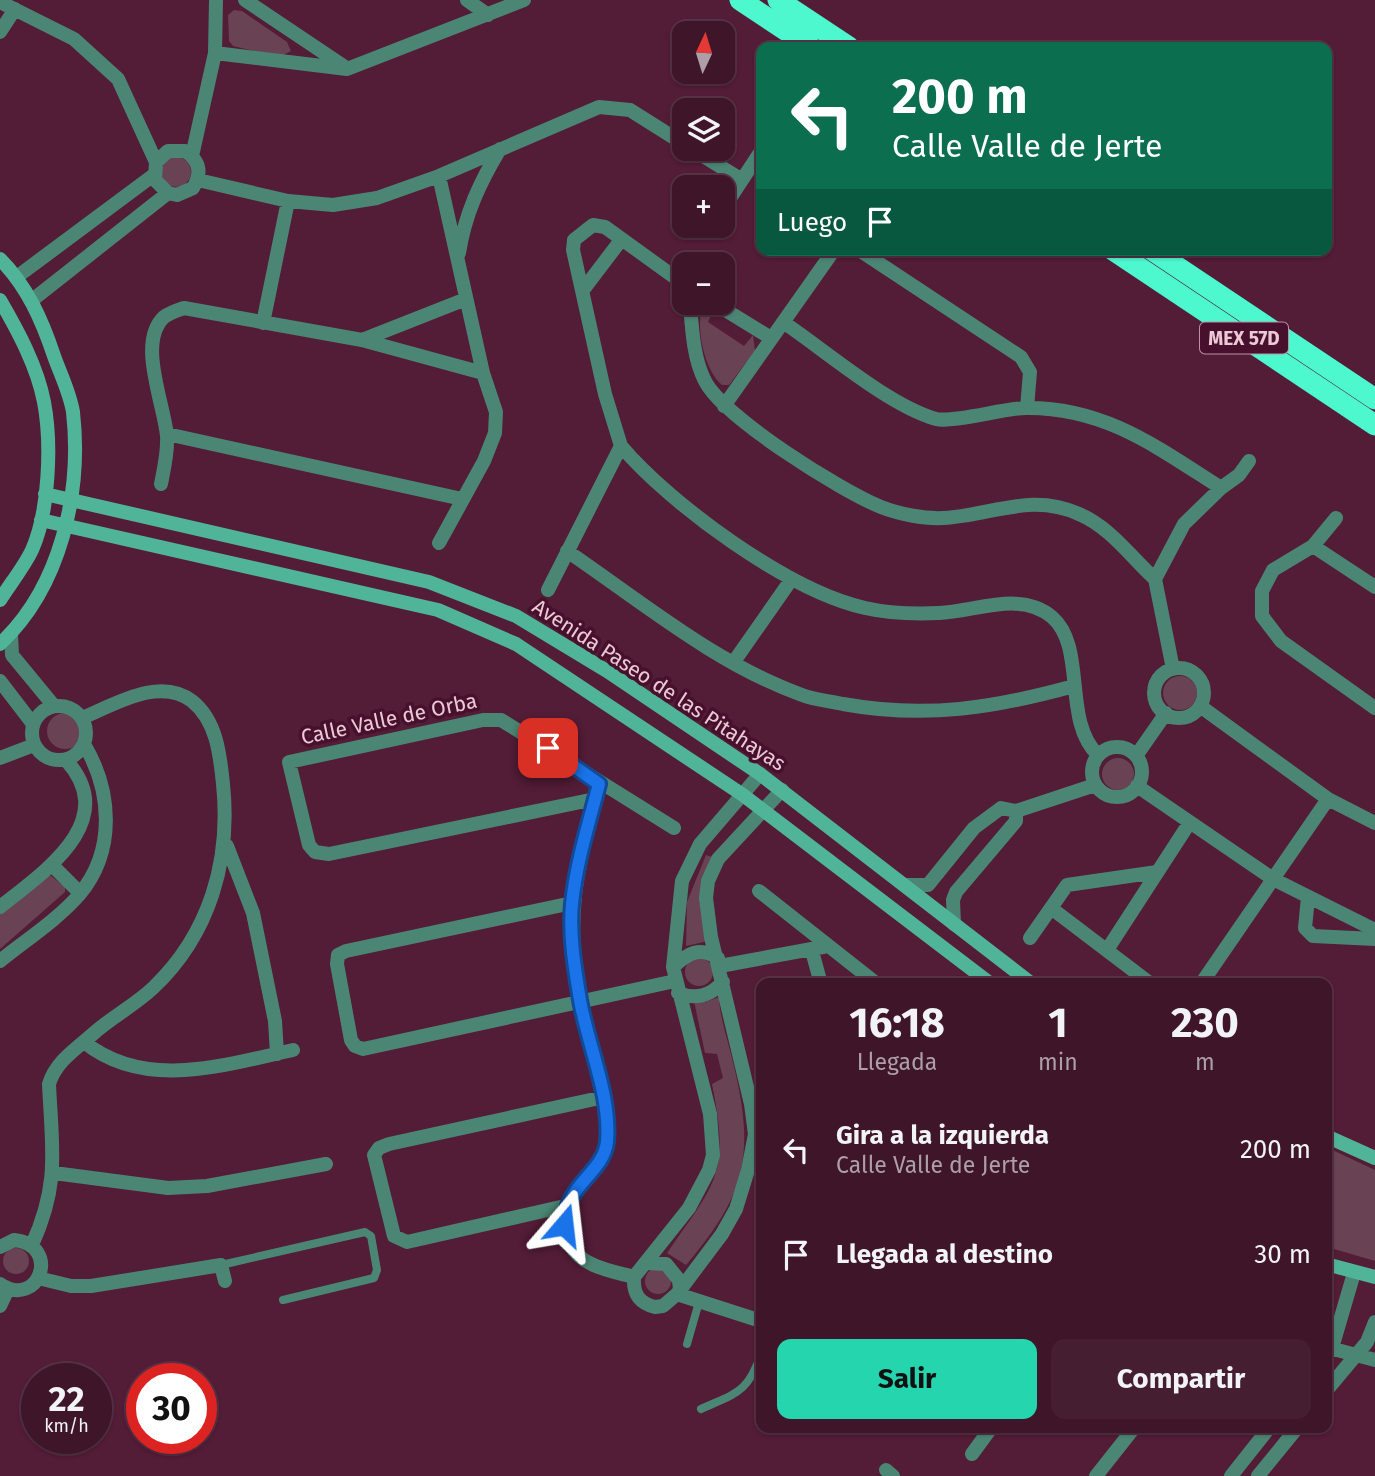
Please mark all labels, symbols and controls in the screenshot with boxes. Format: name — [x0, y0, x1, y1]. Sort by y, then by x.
north arrow — [672, 21, 735, 84]
map controls — [672, 21, 735, 315]
text: 200 m — [892, 67, 1028, 126]
icon: left — [777, 70, 868, 161]
button: layers — [672, 98, 735, 161]
text: Calle Valle de Jerte — [892, 127, 1162, 165]
button: + — [672, 175, 735, 238]
icon: arrive — [861, 203, 899, 241]
text: Luego — [777, 207, 847, 238]
button: − — [672, 252, 735, 315]
road number: MEX 57D — [1200, 322, 1288, 354]
street label: Avenida Paseo de las Pitahayas — [528, 593, 791, 777]
street label: Calle Valle de Orba — [299, 688, 479, 750]
pin — [518, 718, 578, 778]
icon: arrive — [529, 729, 567, 767]
text: 16:18 — [849, 998, 945, 1048]
text: 1 — [1048, 998, 1068, 1048]
text: 230 — [1171, 998, 1239, 1048]
text: Llegada — [857, 1048, 937, 1076]
text: min — [1038, 1048, 1078, 1076]
text: m — [1195, 1048, 1215, 1076]
text: Gira a la izquierda — [836, 1120, 1049, 1151]
icon: left — [777, 1131, 815, 1169]
text: 200 m — [1240, 1134, 1311, 1165]
text: Calle Valle de Jerte — [836, 1151, 1030, 1179]
position arrow — [527, 1188, 601, 1262]
icon: arrive — [777, 1236, 815, 1274]
text: Llegada al destino — [836, 1239, 1053, 1270]
text: 30 m — [1254, 1239, 1311, 1270]
button: Salir — [777, 1339, 1037, 1419]
button: Compartir — [1051, 1339, 1311, 1419]
speed limit sign: 30 — [126, 1363, 217, 1454]
text: 22 — [48, 1378, 85, 1420]
text: km/h — [44, 1415, 89, 1437]

